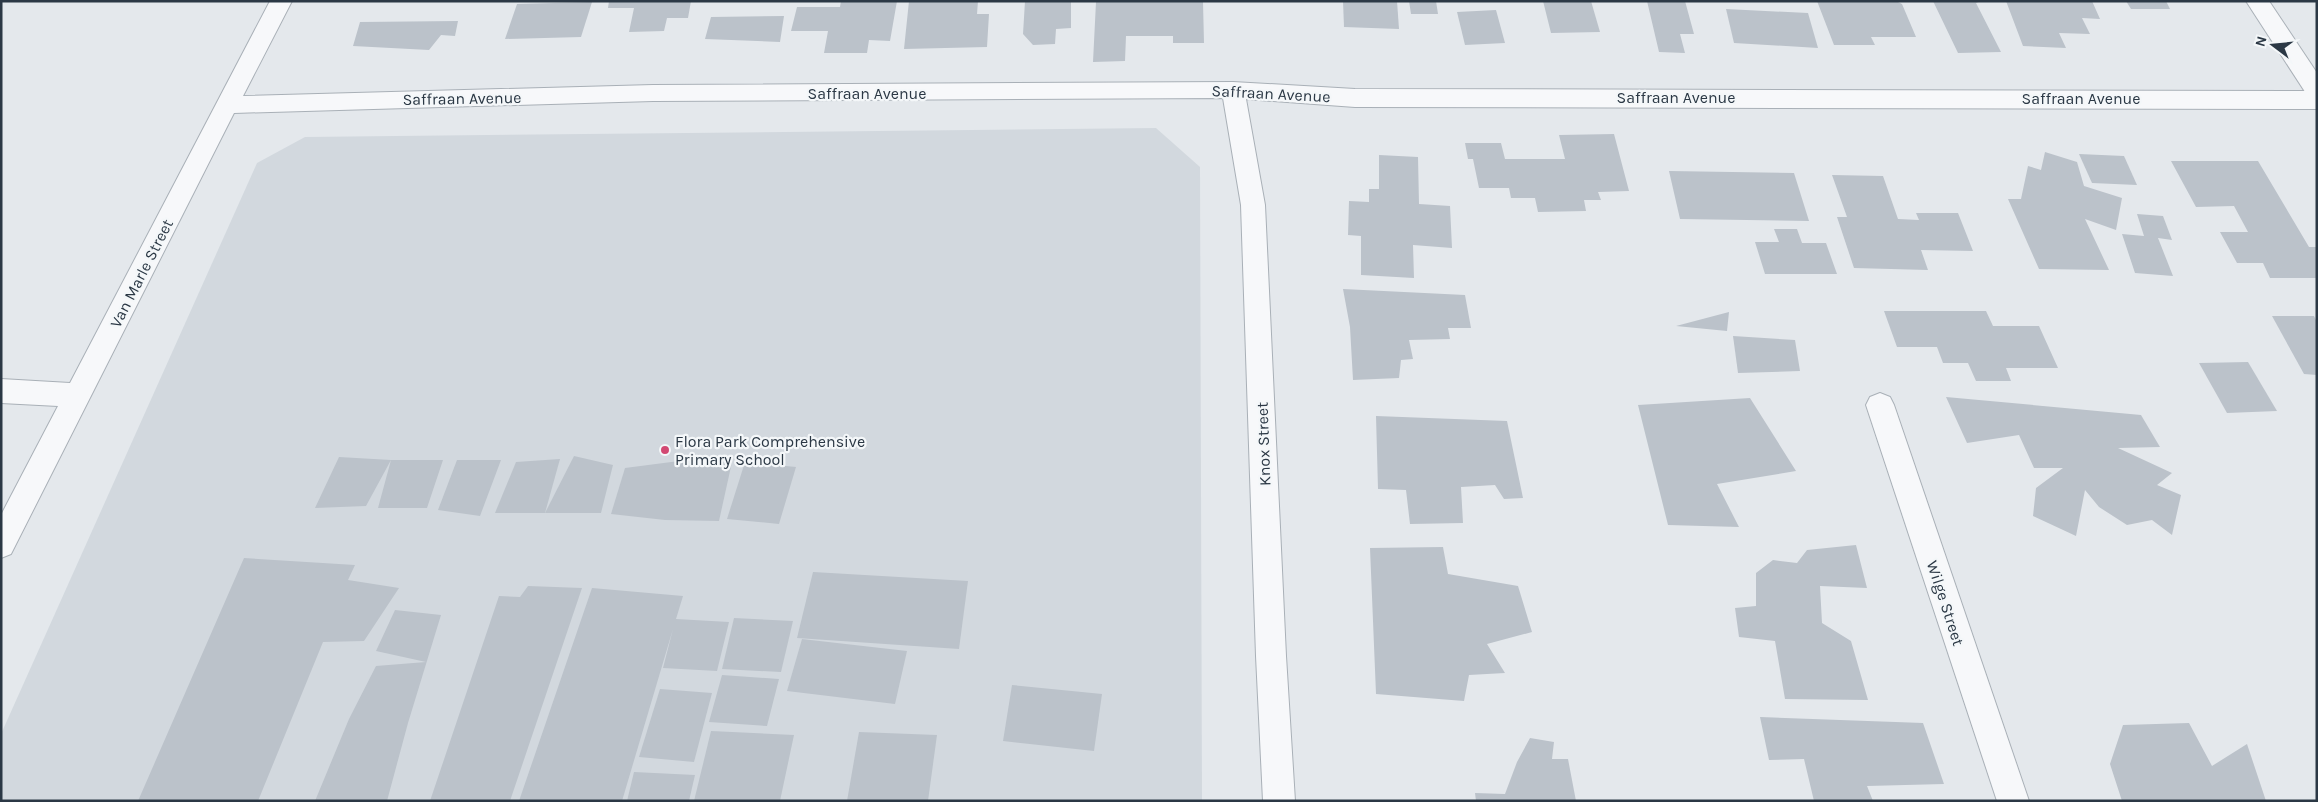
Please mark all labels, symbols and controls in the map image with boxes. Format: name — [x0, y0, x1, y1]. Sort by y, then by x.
north arrow — [2248, 20, 2298, 70]
text: N — [2251, 34, 2271, 49]
street label: Saffraan Avenue — [1211, 81, 1331, 106]
street label: Saffraan Avenue — [808, 84, 926, 103]
street label: Saffraan Avenue — [402, 88, 522, 109]
street label: Saffraan Avenue — [1617, 88, 1735, 107]
street label: Saffraan Avenue — [2022, 89, 2140, 108]
street label: Van Marle Street — [106, 216, 177, 331]
street label: Knox Street — [1253, 402, 1274, 486]
place label: Flora Park Comprehensive Primary School — [675, 432, 865, 469]
marker: Flora Park Comprehensive Primary School — [659, 444, 671, 456]
street label: Wilge Street — [1923, 558, 1968, 648]

